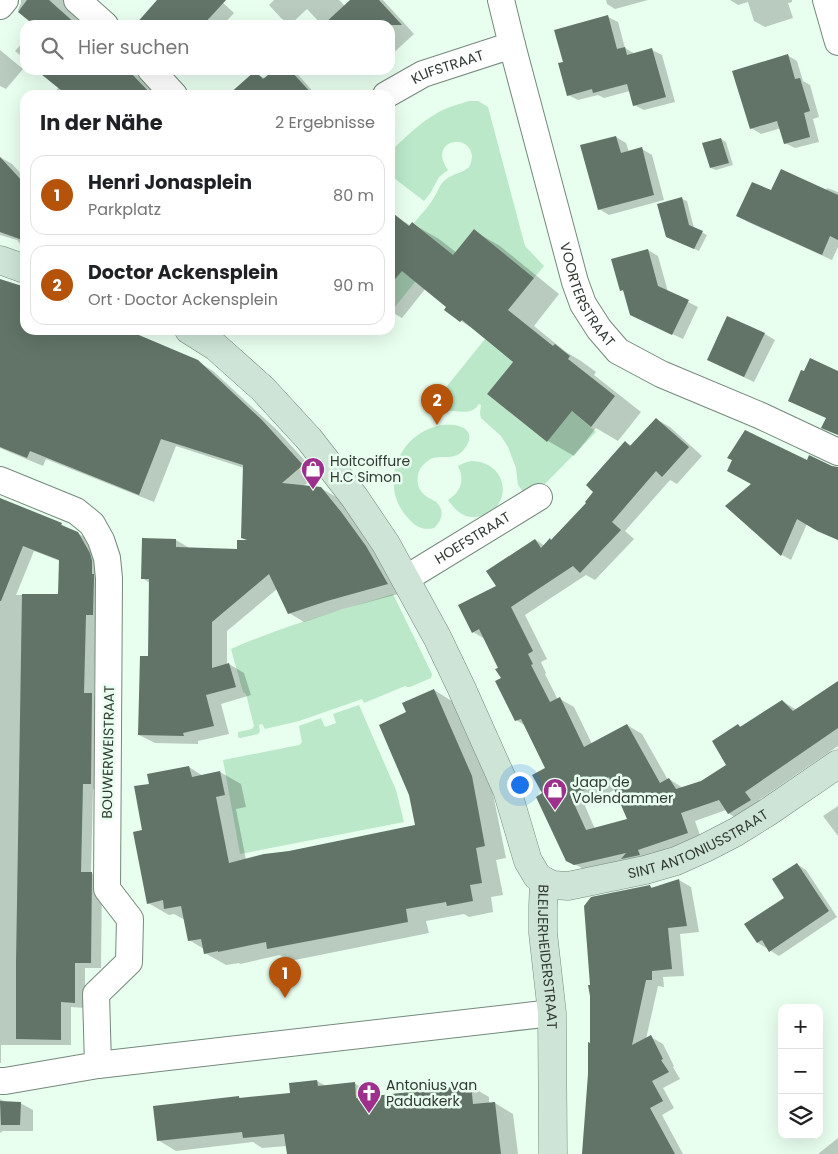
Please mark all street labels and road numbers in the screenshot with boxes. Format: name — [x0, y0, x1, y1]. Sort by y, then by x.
street label: KLIFSTRAAT — [407, 45, 487, 89]
street label: VOORTERSTRAAT — [555, 240, 620, 351]
street label: HOEFSTRAAT — [431, 507, 515, 569]
street label: BOUWERWEISTRAAT — [97, 685, 119, 819]
street label: SINT ANTONIUSSTRAAT — [626, 804, 772, 883]
street label: BLEIJERHEIDERSTRAAT — [533, 884, 562, 1030]

